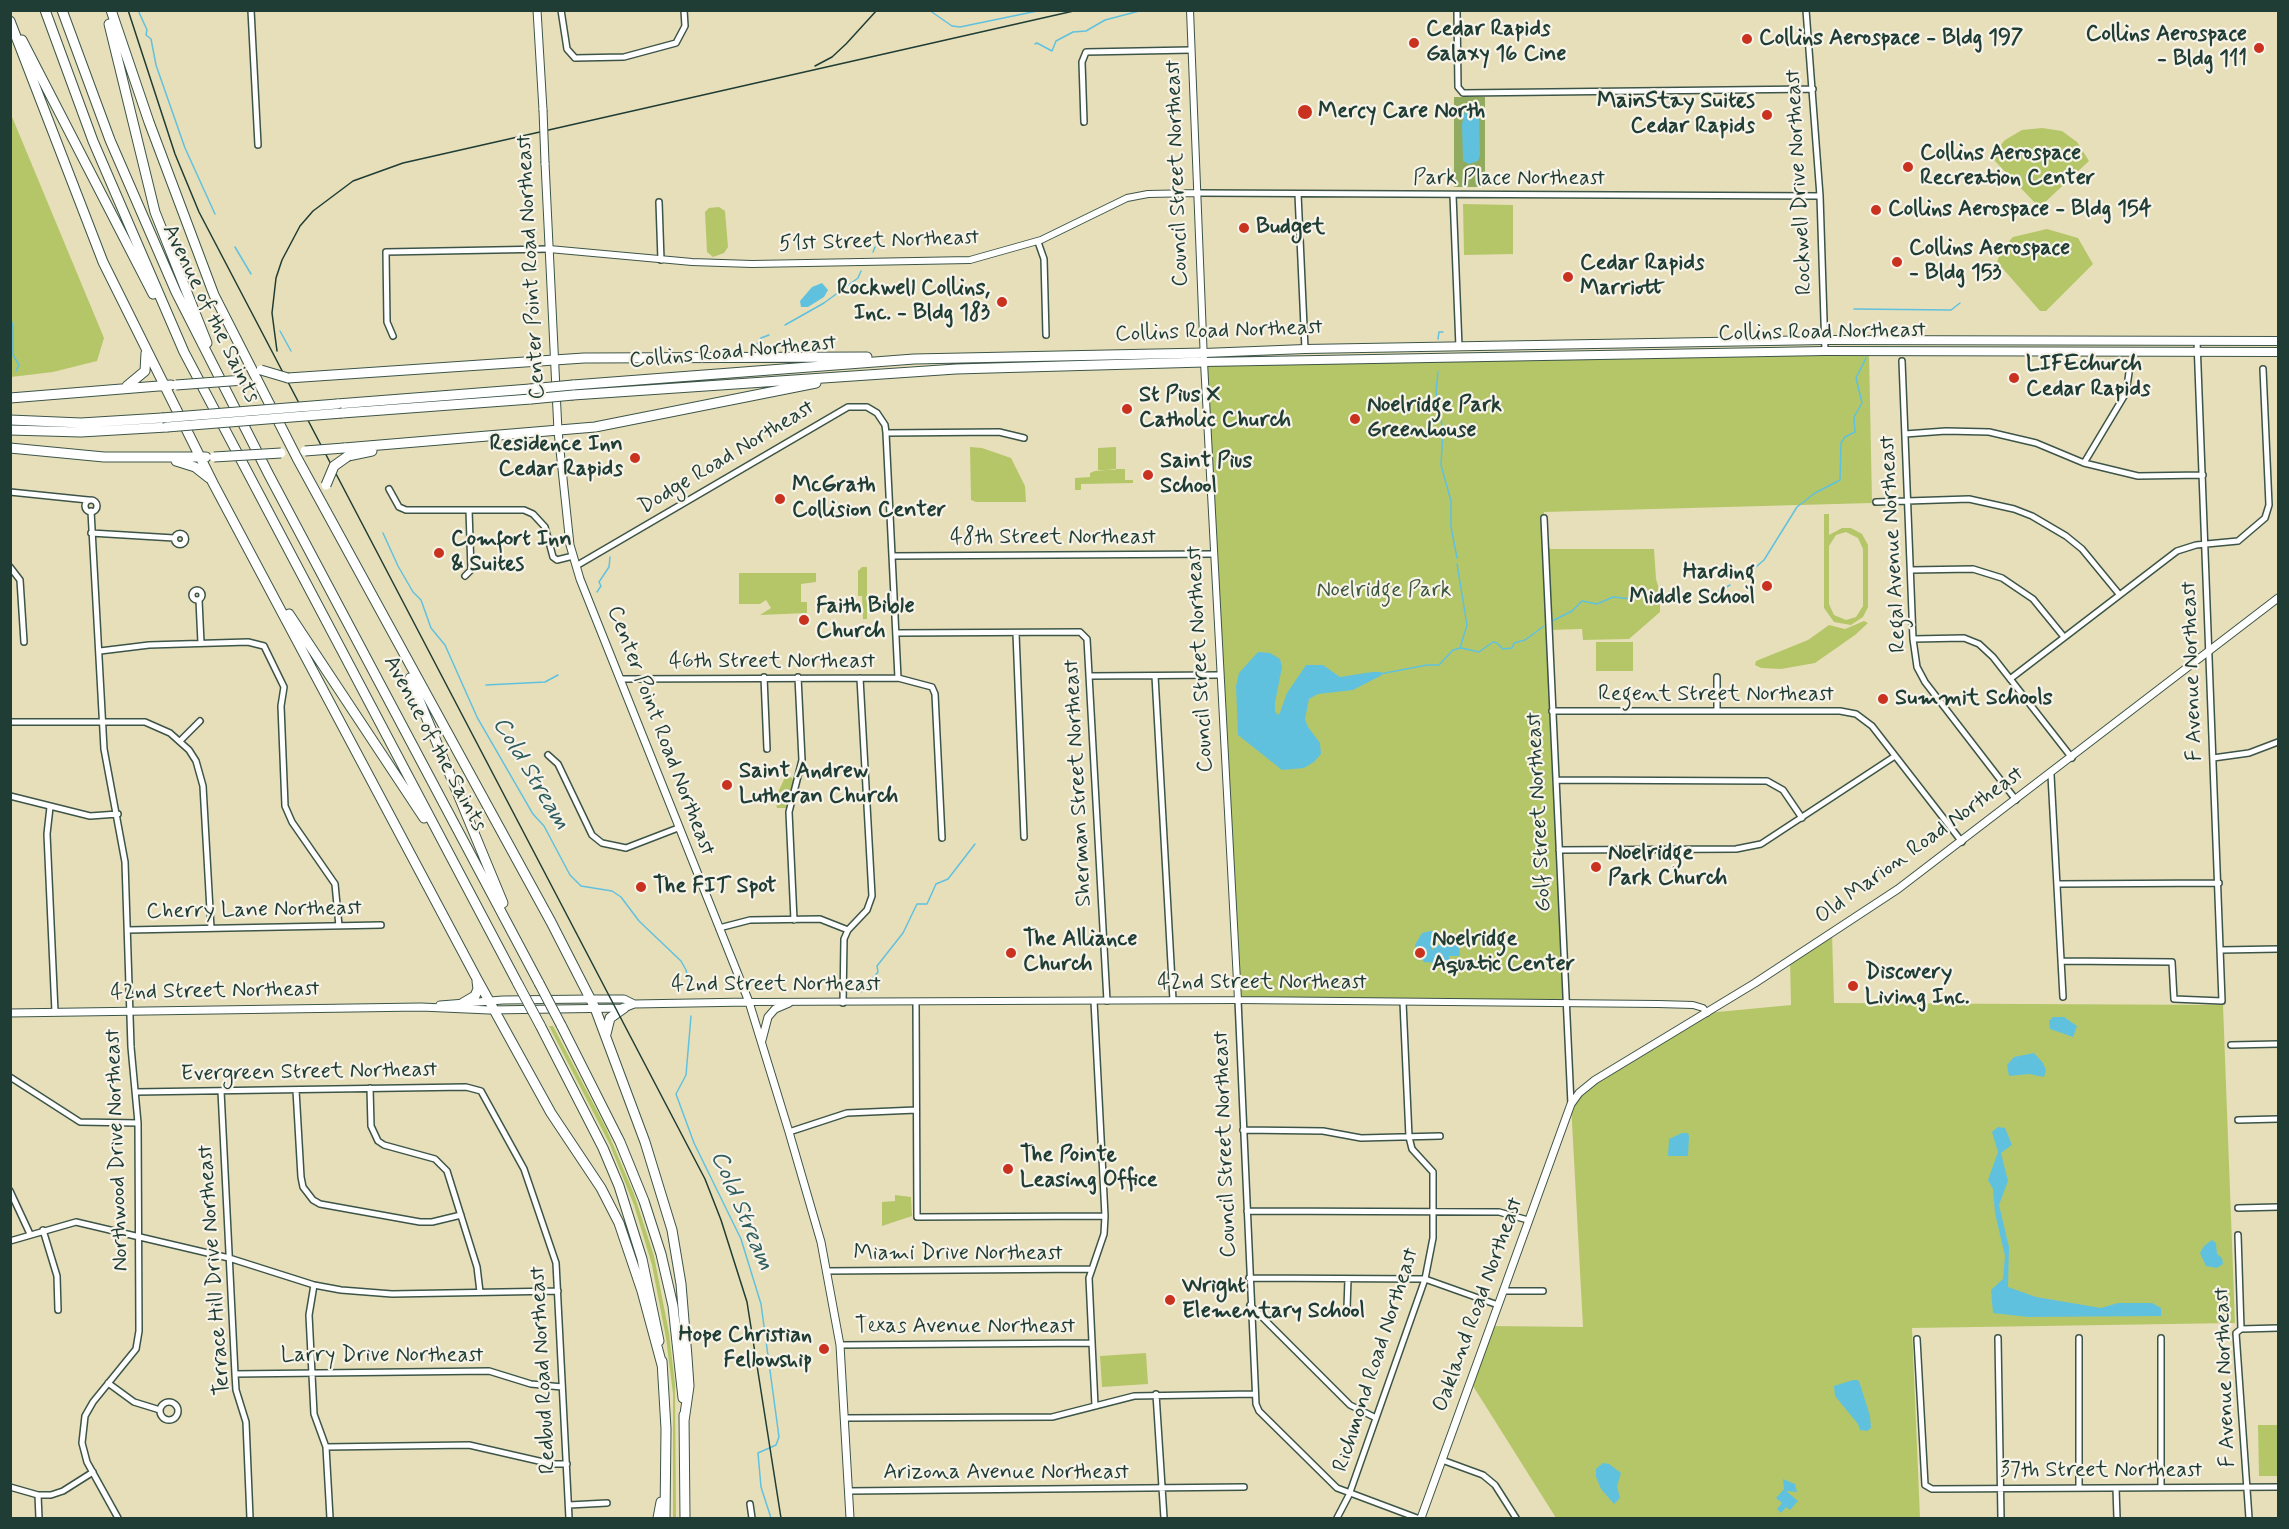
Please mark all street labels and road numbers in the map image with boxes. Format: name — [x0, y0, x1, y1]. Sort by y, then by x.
street label: Council Street Northeast — [1161, 59, 1195, 287]
street label: Rockwell Drive Northeast — [1781, 68, 1819, 296]
street label: Center Point Road Northeast — [512, 134, 552, 400]
street label: Park Place Northeast — [1413, 166, 1605, 192]
street label: Avenue of the Saints — [155, 220, 265, 408]
street label: 51st Street Northeast — [778, 225, 980, 259]
street label: Collins Road Northeast — [1115, 315, 1323, 349]
street label: Collins Road Northeast — [1718, 318, 1926, 348]
street label: Collins Road Northeast — [628, 331, 838, 375]
street label: Dodge Road Northeast — [634, 395, 820, 521]
street label: Regal Avenue Northeast — [1875, 435, 1913, 653]
street label: 48th Street Northeast — [950, 525, 1156, 551]
street label: Council Street Northeast — [1182, 545, 1220, 773]
street label: F Avenue Northeast — [2177, 580, 2209, 762]
street label: Center Point Road Northeast — [600, 602, 720, 860]
street label: 46th Street Northeast — [669, 649, 875, 675]
street label: Avenue of the Saints — [376, 652, 492, 836]
street label: Sherman Street Northeast — [1059, 658, 1099, 908]
street label: Regent Street Northeast — [1598, 682, 1834, 708]
street label: Golf Street Northeast — [1522, 711, 1558, 913]
street label: Old Marion Road Northeast — [1810, 761, 2030, 931]
street label: Cherry Lane Northeast — [146, 896, 362, 926]
street label: 42nd Street Northeast — [1157, 970, 1367, 996]
street label: 42nd Street Northeast — [671, 972, 881, 998]
street label: 42nd Street Northeast — [110, 977, 320, 1007]
street label: Northwood Drive Northeast — [101, 1028, 135, 1272]
street label: Council Street Northeast — [1209, 1030, 1243, 1258]
street label: Evergreen Street Northeast — [180, 1058, 438, 1088]
street label: Terrace Hill Drive Northeast — [193, 1144, 237, 1396]
street label: Oakland Road Northeast — [1428, 1194, 1530, 1416]
street label: Miami Drive Northeast — [853, 1241, 1063, 1267]
street label: Richmond Road Northeast — [1328, 1245, 1426, 1475]
street label: Redbud Road Northeast — [525, 1265, 563, 1475]
street label: F Avenue Northeast — [2210, 1286, 2242, 1468]
street label: Texas Avenue Northeast — [855, 1314, 1075, 1340]
street label: Larry Drive Northeast — [281, 1343, 483, 1369]
street label: 37th Street Northeast — [2000, 1458, 2202, 1484]
street label: Arizona Avenue Northeast — [883, 1460, 1129, 1486]

